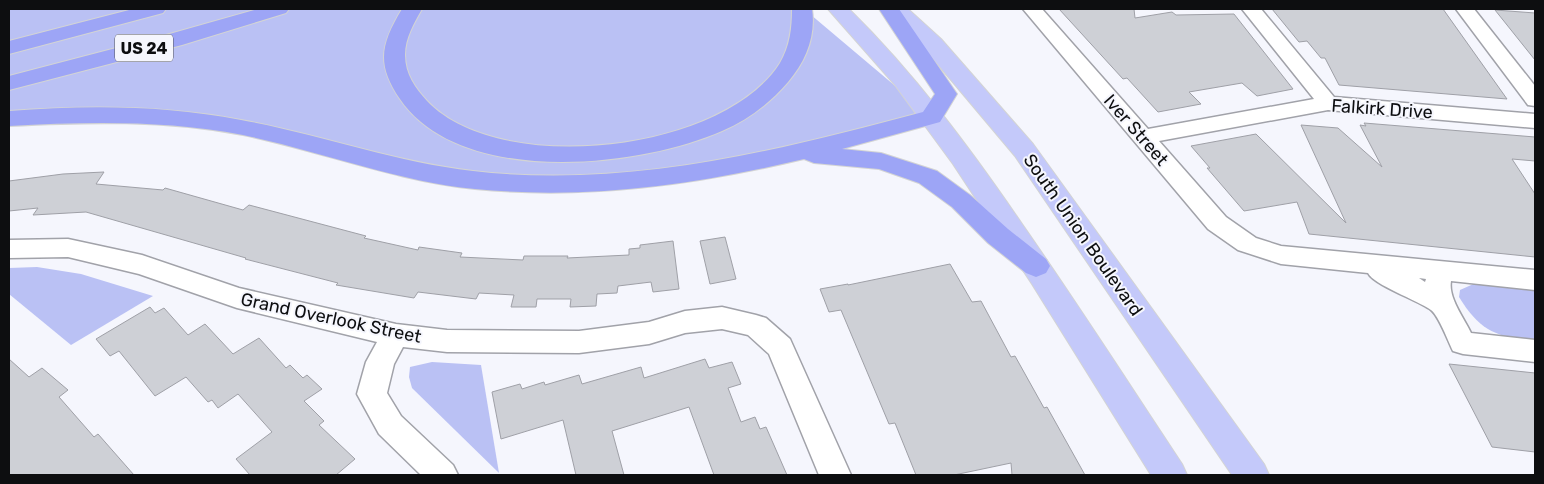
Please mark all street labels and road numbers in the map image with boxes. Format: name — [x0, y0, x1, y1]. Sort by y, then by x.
road number: US 24 — [115, 34, 173, 62]
street label: Iver Street — [1099, 90, 1173, 170]
street label: Falkirk Drive — [1331, 94, 1433, 124]
street label: South Union Boulevard — [1019, 150, 1147, 320]
street label: Grand Overlook Street — [239, 288, 423, 348]

